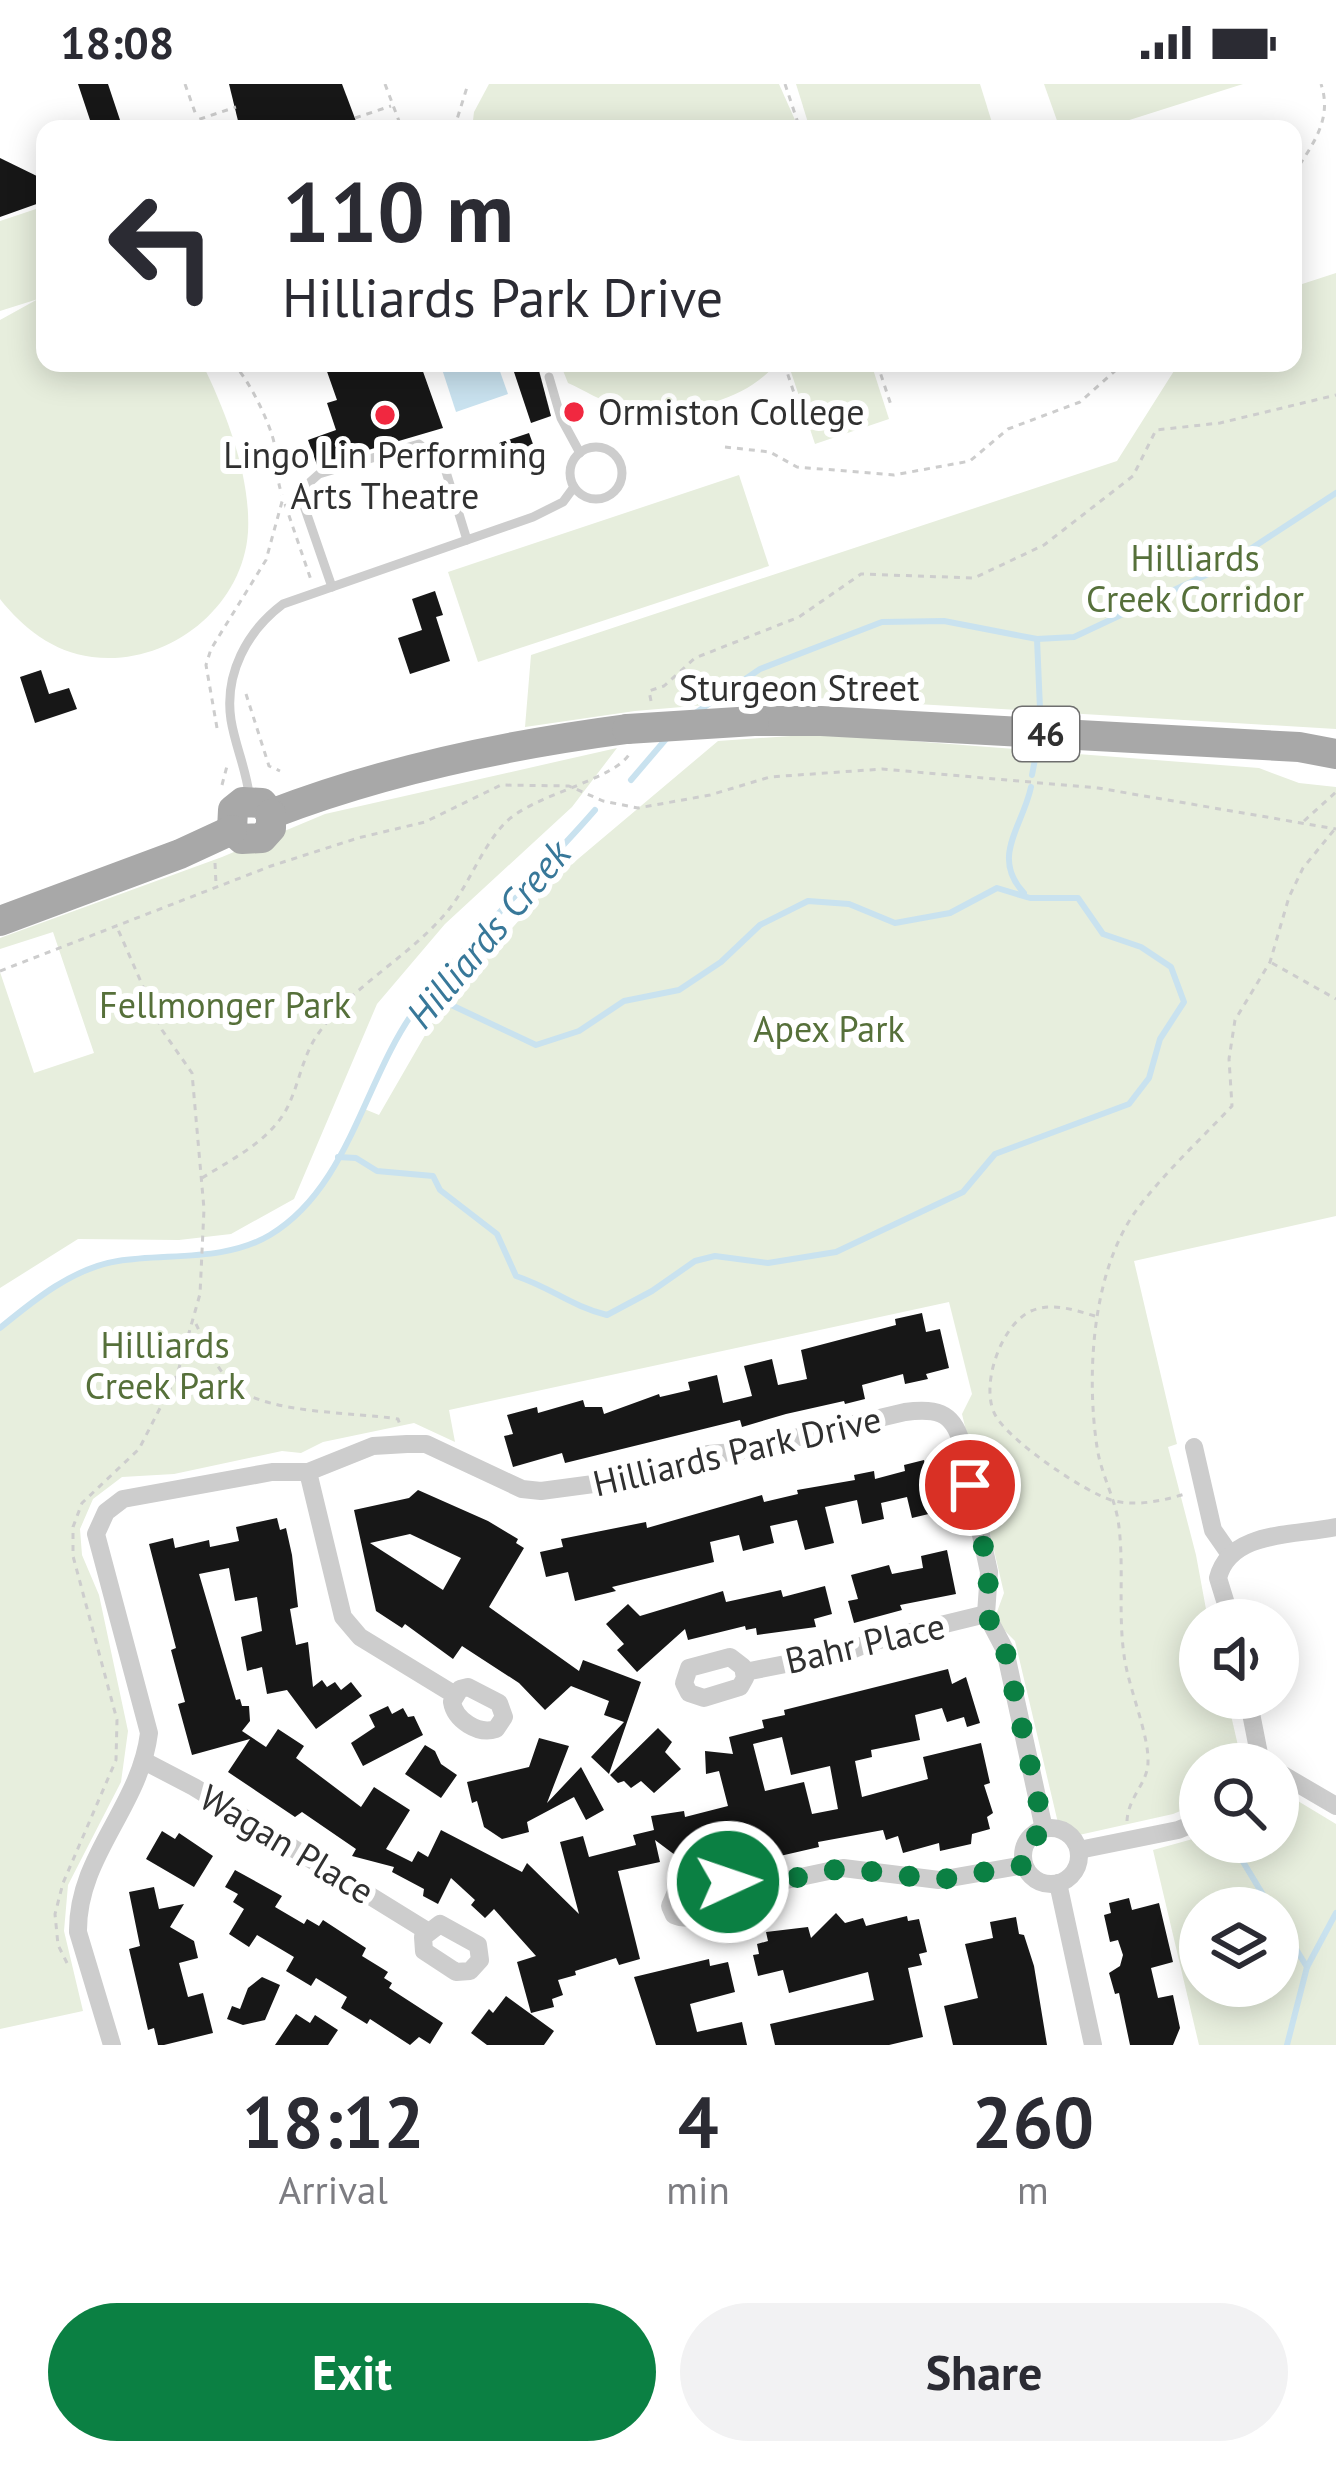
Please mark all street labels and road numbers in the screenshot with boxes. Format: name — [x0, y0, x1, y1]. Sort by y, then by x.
street label: Sturgeon Street — [679, 664, 919, 711]
road number: 46 — [1013, 707, 1079, 761]
street label: Hilliards Park Drive — [588, 1395, 885, 1506]
street label: Bahr Place — [780, 1601, 949, 1684]
street label: Wagan Place — [192, 1773, 383, 1914]

